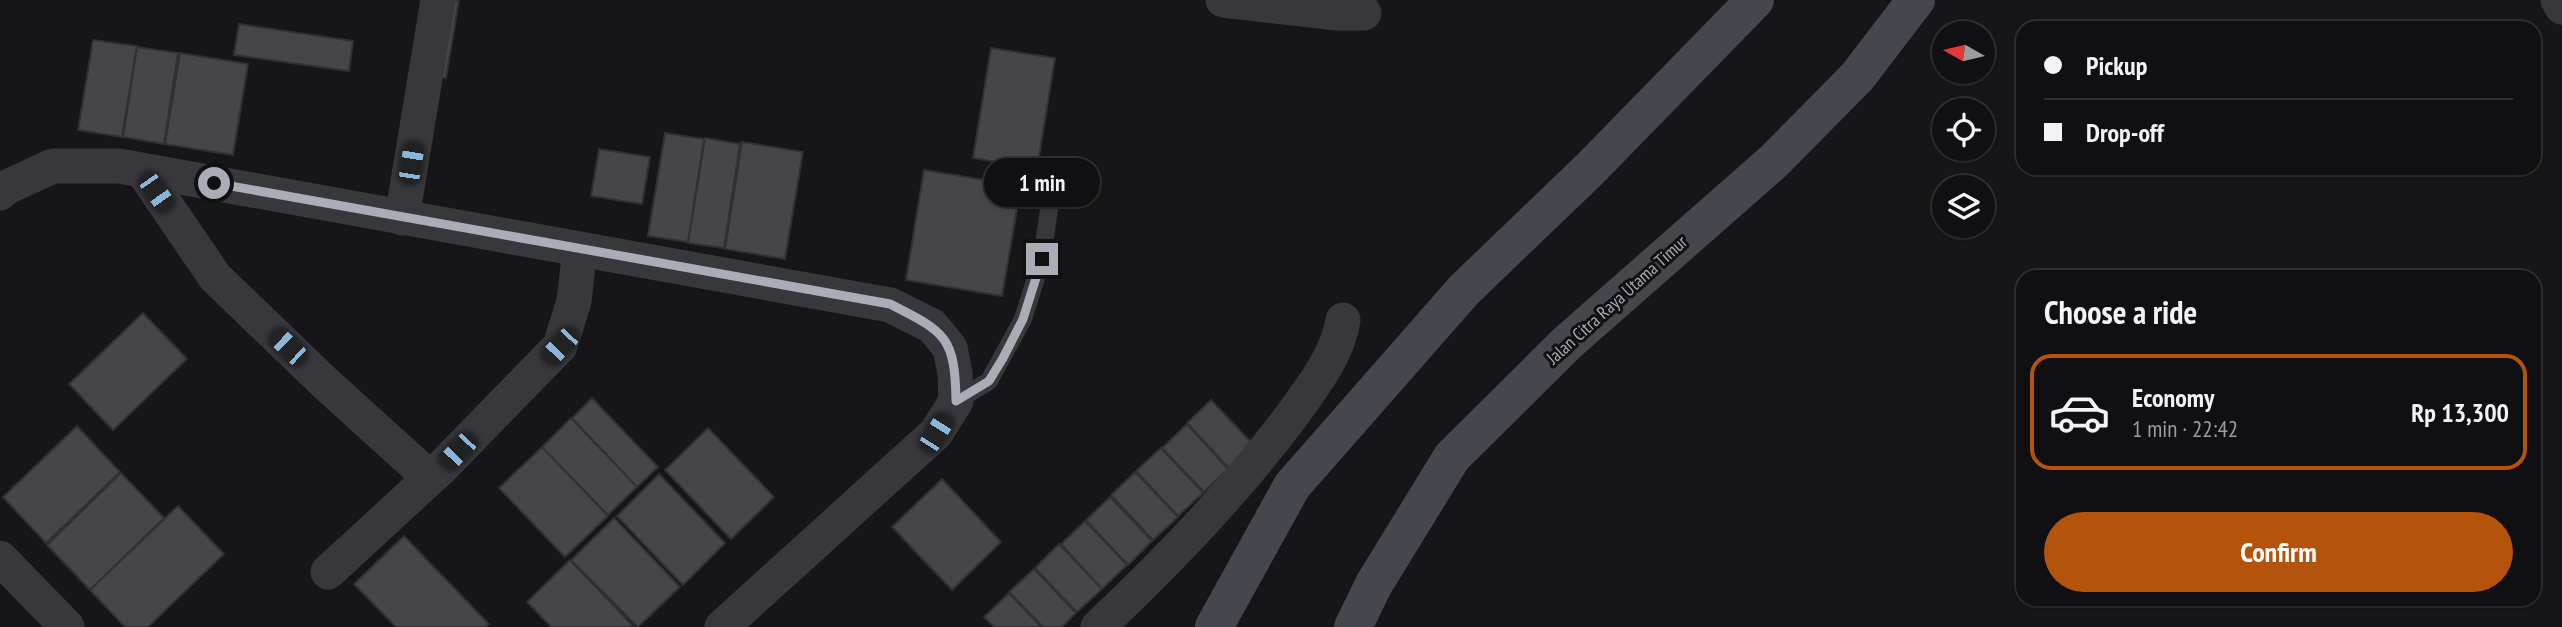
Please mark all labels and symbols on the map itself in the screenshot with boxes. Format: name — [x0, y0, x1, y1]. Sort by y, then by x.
north arrow — [1932, 21, 1995, 84]
car — [398, 141, 425, 185]
callout: 1 min — [984, 158, 1100, 206]
route start — [198, 167, 230, 199]
car — [136, 169, 177, 215]
street label: Jalan Citra Raya Utama Timur — [1541, 230, 1692, 370]
route end — [1026, 243, 1058, 275]
car — [538, 324, 583, 368]
car — [266, 325, 311, 369]
car — [916, 410, 957, 456]
car — [436, 429, 481, 473]

